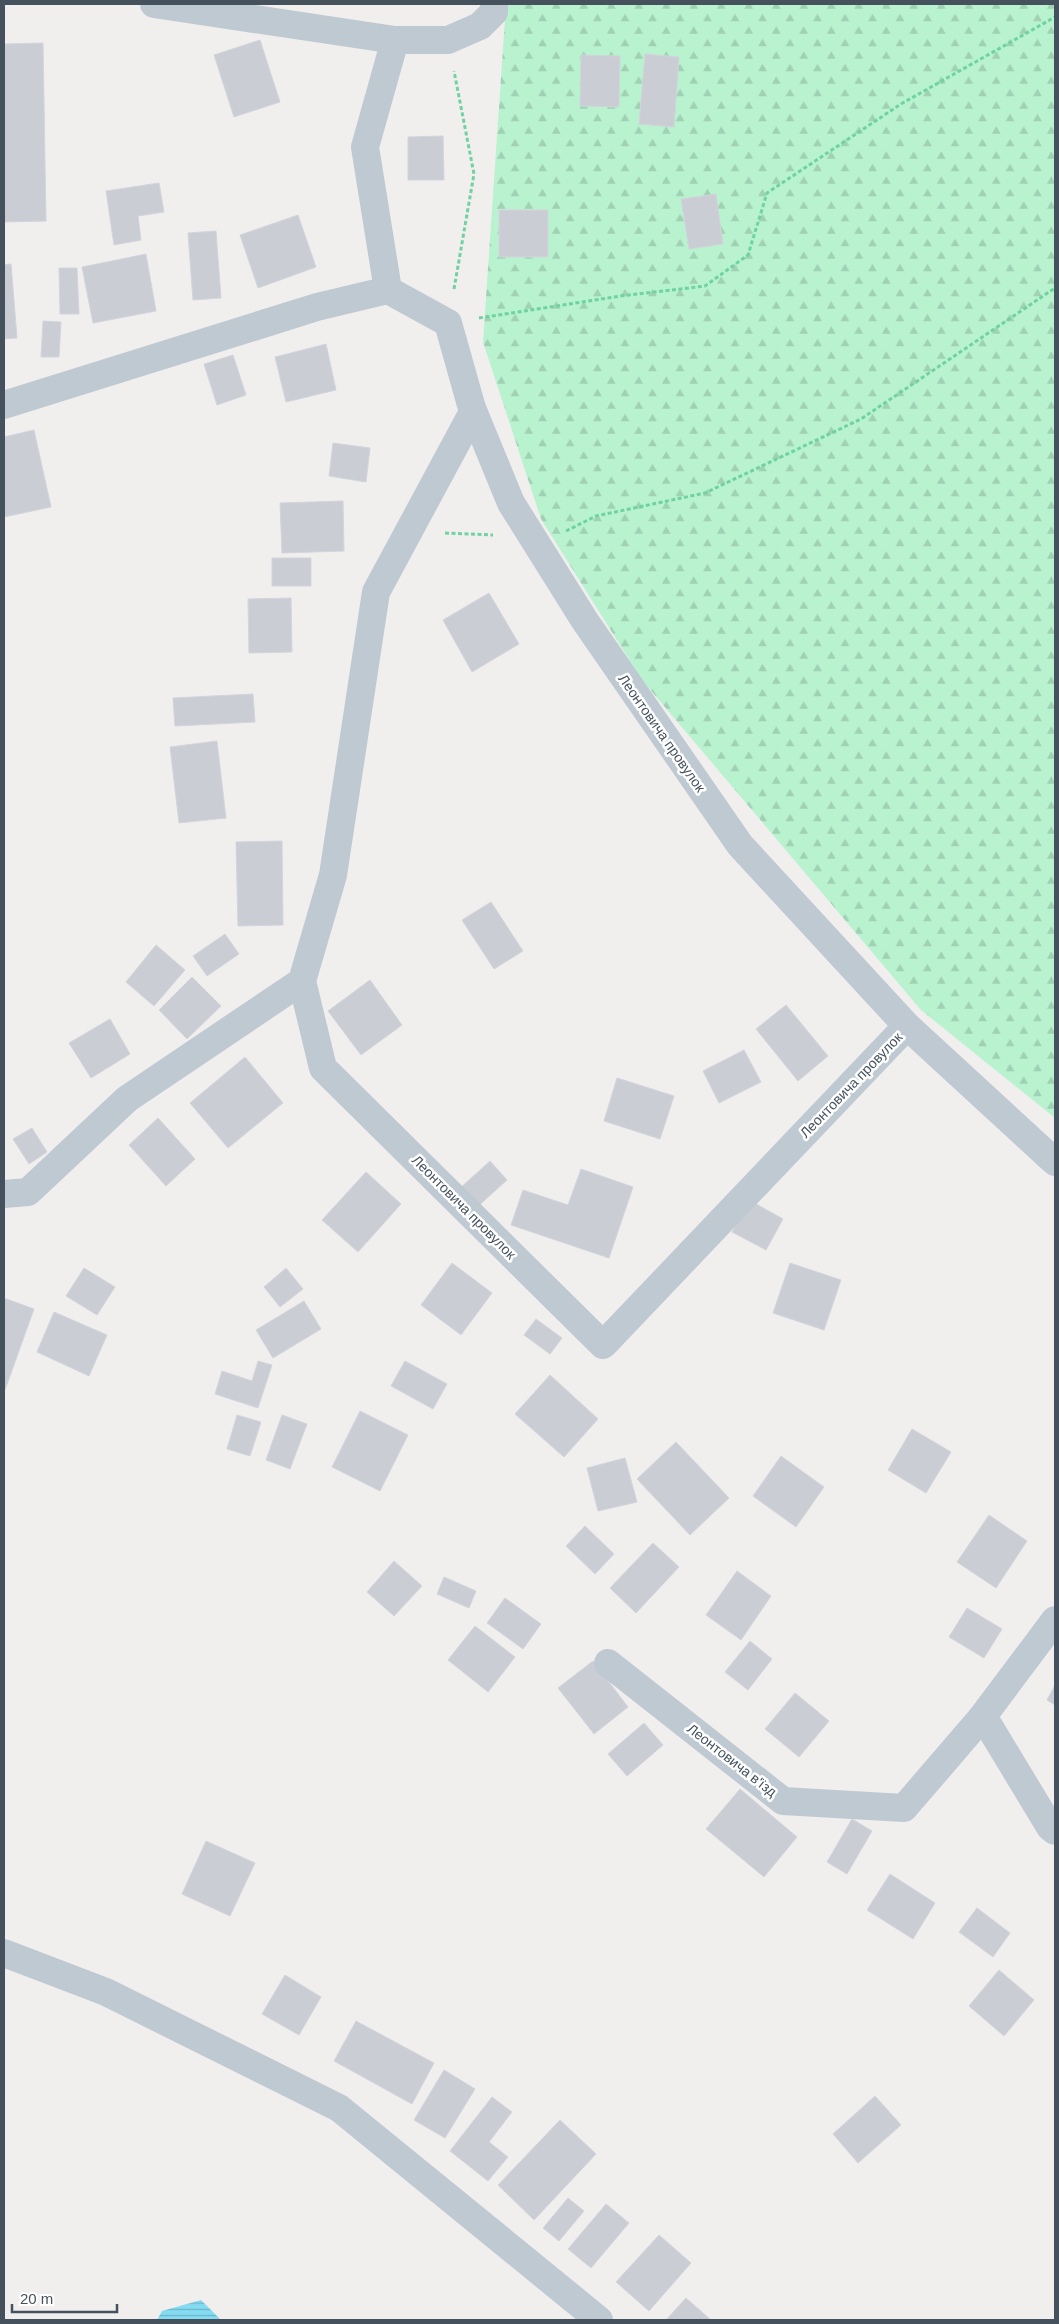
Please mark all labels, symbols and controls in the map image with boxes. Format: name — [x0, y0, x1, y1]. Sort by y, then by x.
street label: Леонтовича провулок — [615, 671, 709, 796]
street label: Леонтовича провулок — [797, 1028, 906, 1141]
street label: Леонтовича провулок — [409, 1152, 520, 1263]
street label: Леонтовича в'їзд — [684, 1720, 780, 1800]
scale bar — [12, 2282, 118, 2314]
text: 20 m — [20, 2290, 53, 2307]

